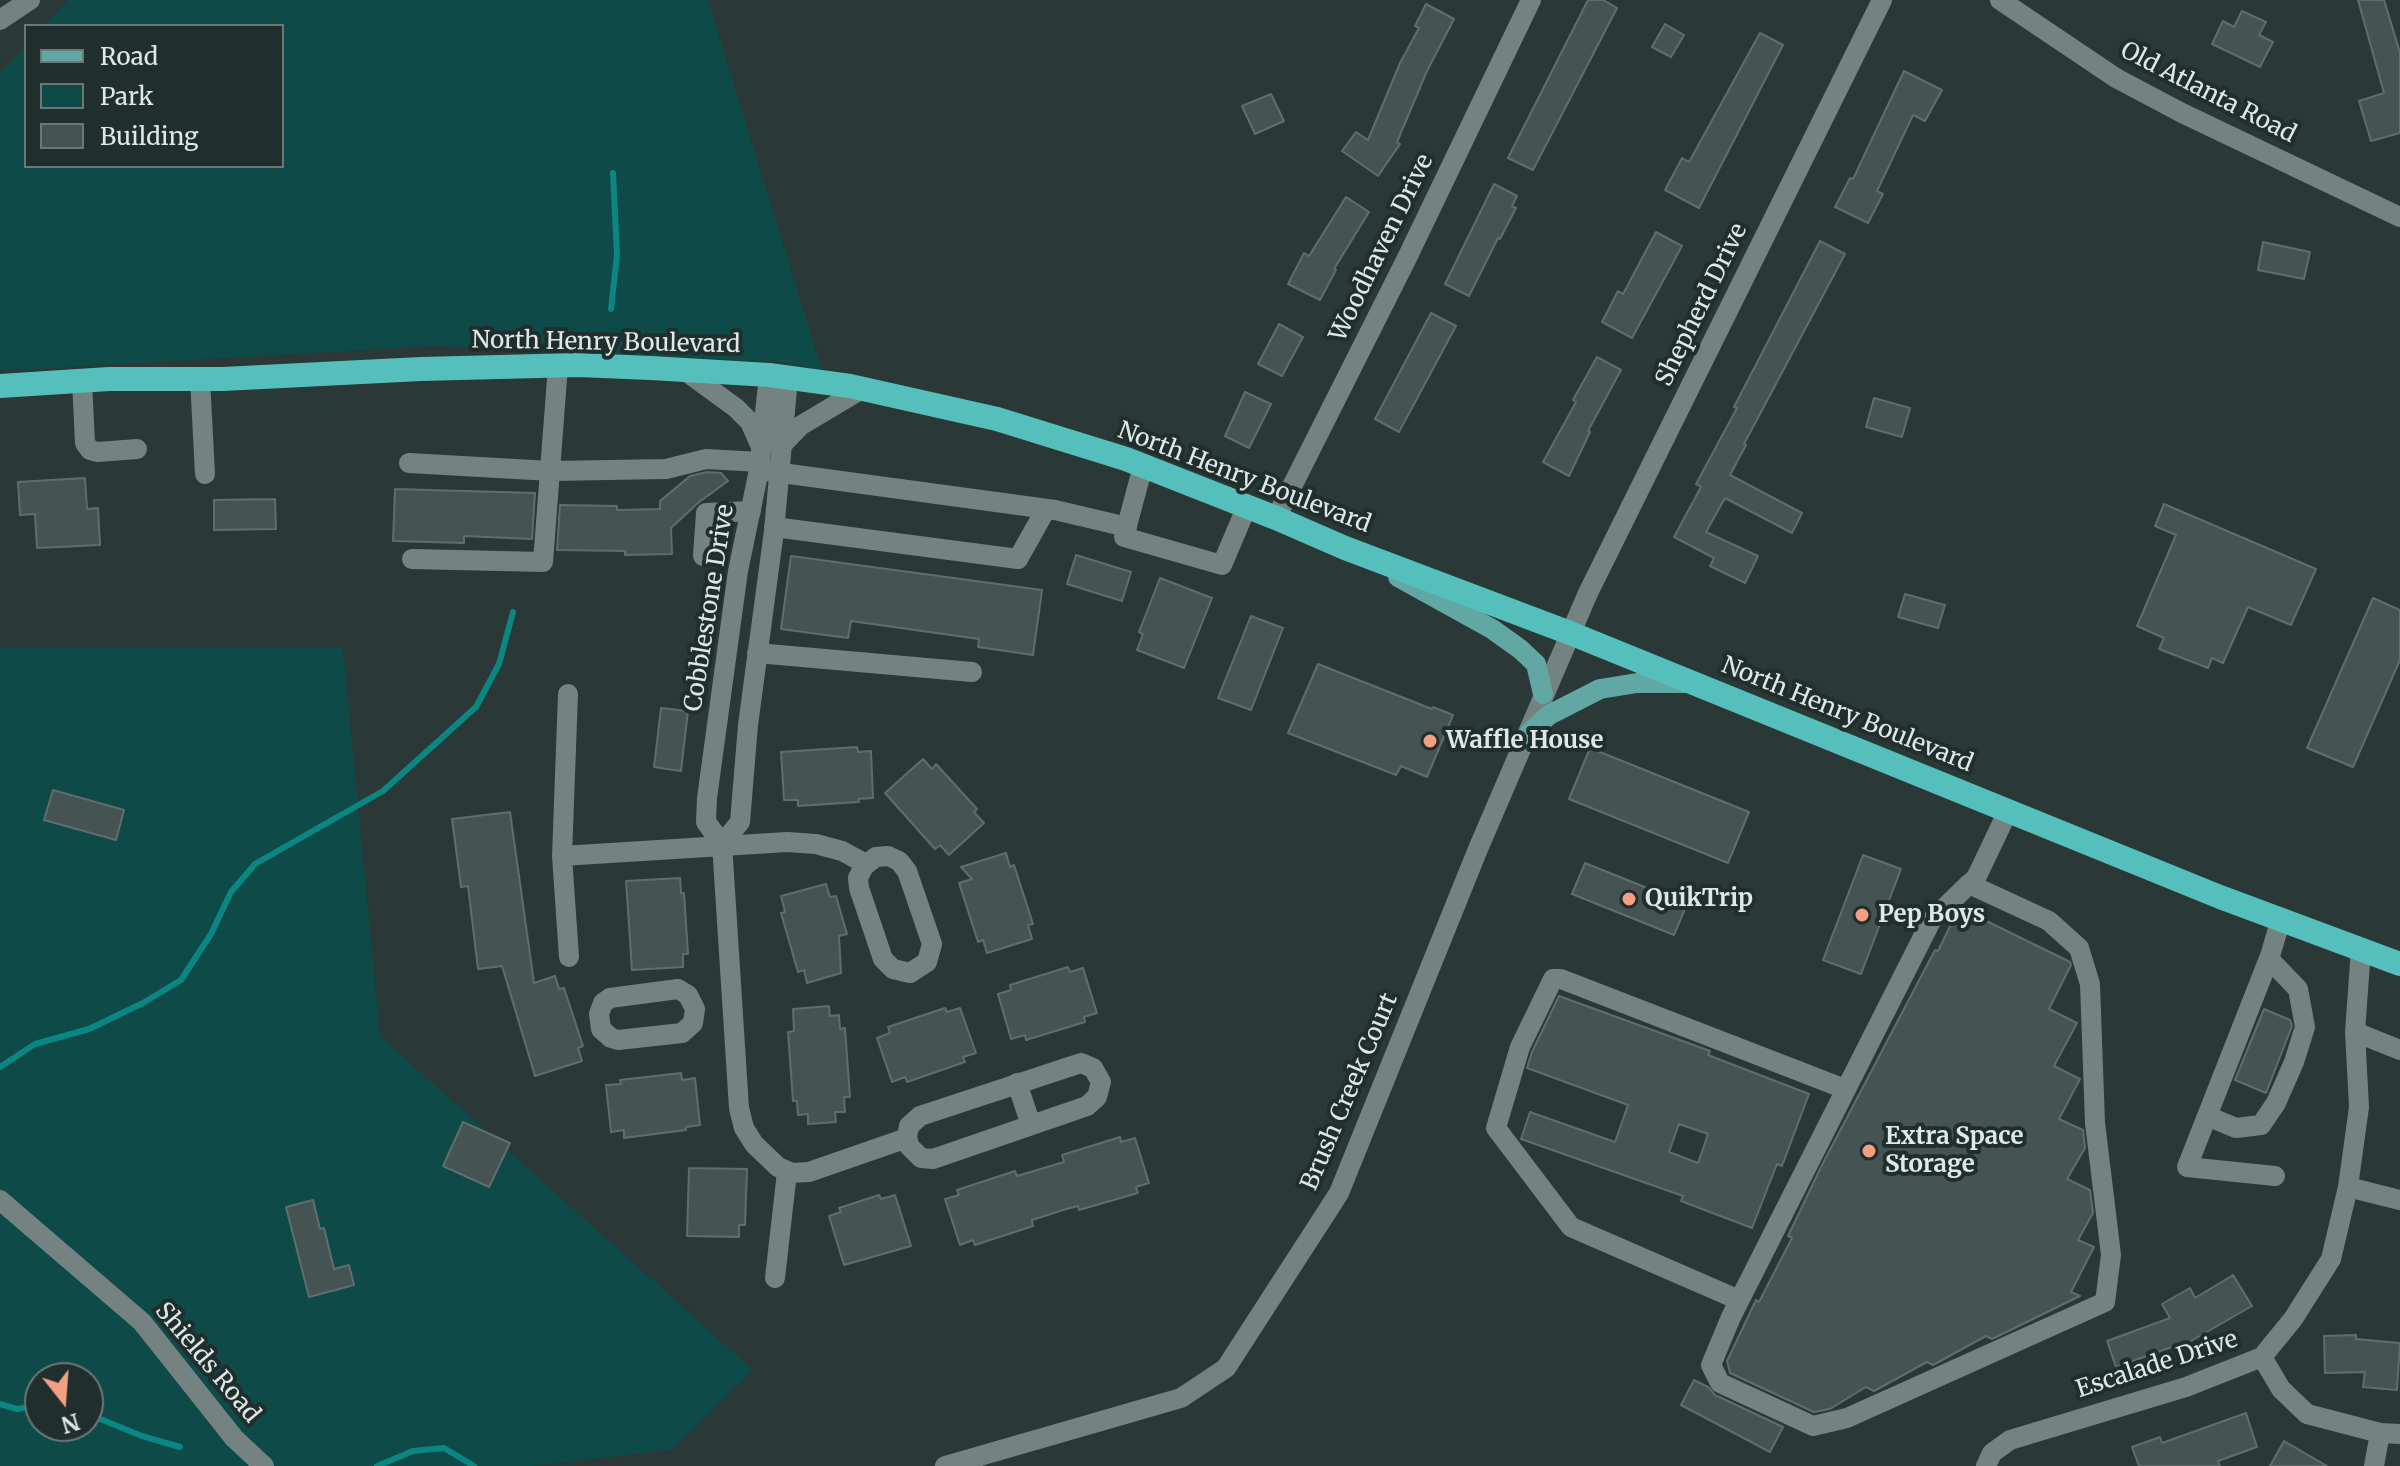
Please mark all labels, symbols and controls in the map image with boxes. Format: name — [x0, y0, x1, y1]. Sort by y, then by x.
legend — [24, 24, 284, 168]
street label: Old Atlanta Road — [2116, 36, 2300, 150]
text: Road — [100, 41, 158, 72]
text: Park — [100, 81, 153, 112]
text: Building — [100, 121, 199, 152]
street label: Woodhaven Drive — [1324, 150, 1440, 346]
street label: Shepherd Drive — [1650, 219, 1754, 391]
street label: North Henry Boulevard — [471, 326, 741, 360]
street label: North Henry Boulevard — [1113, 416, 1375, 540]
street label: Cobblestone Drive — [679, 502, 741, 714]
street label: North Henry Boulevard — [1717, 651, 1977, 779]
place label: Waffle House — [1446, 727, 1603, 755]
marker: Waffle House — [1421, 732, 1439, 750]
place label: QuikTrip — [1645, 885, 1753, 913]
marker: QuikTrip — [1620, 890, 1638, 908]
place label: Pep Boys — [1878, 901, 1985, 929]
marker: Pep Boys — [1853, 906, 1871, 924]
street label: Brush Creek Court — [1295, 989, 1405, 1195]
place label: Extra Space Storage — [1885, 1123, 2023, 1179]
marker: Extra Space Storage — [1860, 1142, 1878, 1160]
street label: Shields Road — [148, 1297, 266, 1429]
street label: Escalade Drive — [2073, 1325, 2241, 1405]
north arrow — [24, 1362, 104, 1442]
text: N — [58, 1407, 83, 1439]

